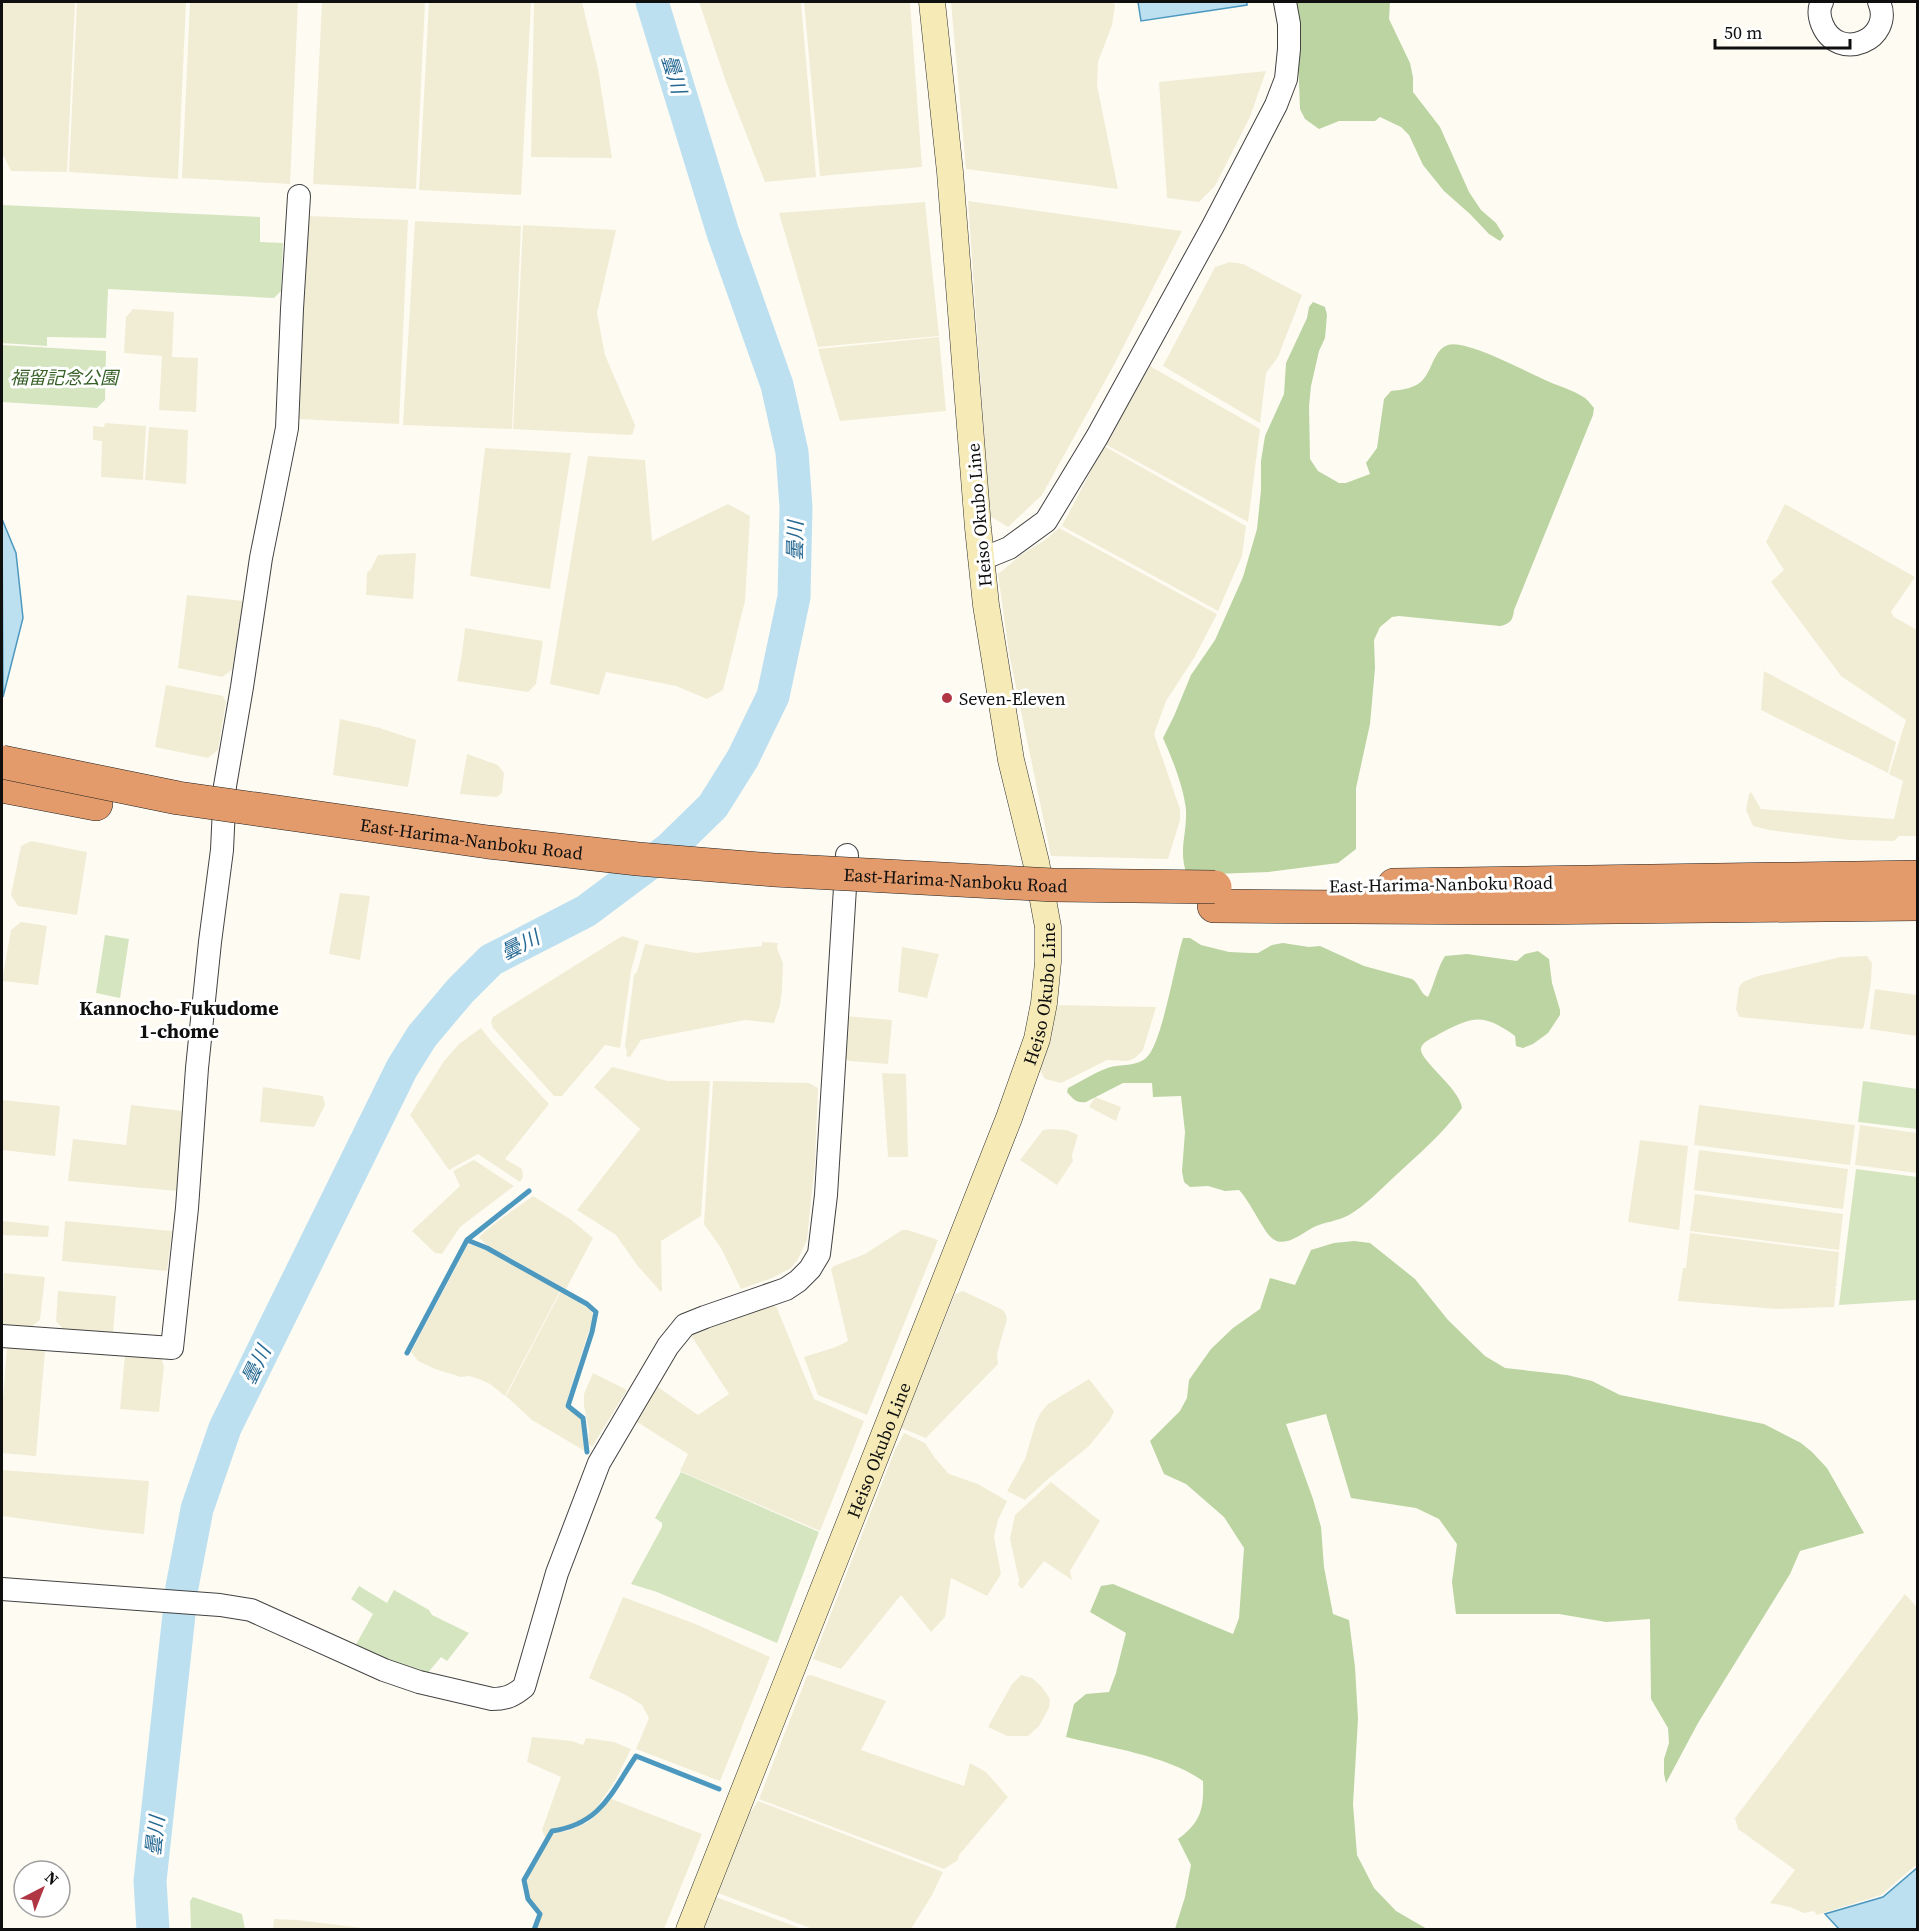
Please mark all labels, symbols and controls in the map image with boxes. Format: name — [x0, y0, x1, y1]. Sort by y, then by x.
scale bar — [1715, 12, 1850, 50]
text: 50 m — [1724, 20, 1762, 45]
water label: 曇川 — [655, 51, 694, 99]
park label: 福留記念公園 — [10, 365, 121, 390]
street label: Heiso Okubo Line — [960, 442, 998, 588]
water label: 曇川 — [781, 519, 809, 561]
place label: Seven-Eleven — [959, 686, 1066, 711]
marker: Seven-Eleven — [940, 691, 954, 705]
street label: East-Harima-Nanboku Road — [359, 812, 584, 865]
street label: East-Harima-Nanboku Road — [843, 861, 1068, 898]
street label: East-Harima-Nanboku Road — [1329, 870, 1553, 898]
street label: Heiso Okubo Line — [1016, 922, 1061, 1068]
water label: 曇川 — [496, 923, 546, 967]
district label: Kannocho-Fukudome 1-chome — [79, 994, 279, 1045]
water label: 曇川 — [235, 1339, 278, 1389]
street label: Heiso Okubo Line — [840, 1378, 916, 1522]
water label: 曇川 — [139, 1813, 171, 1857]
north arrow — [12, 1859, 72, 1919]
text: N — [40, 1866, 64, 1890]

